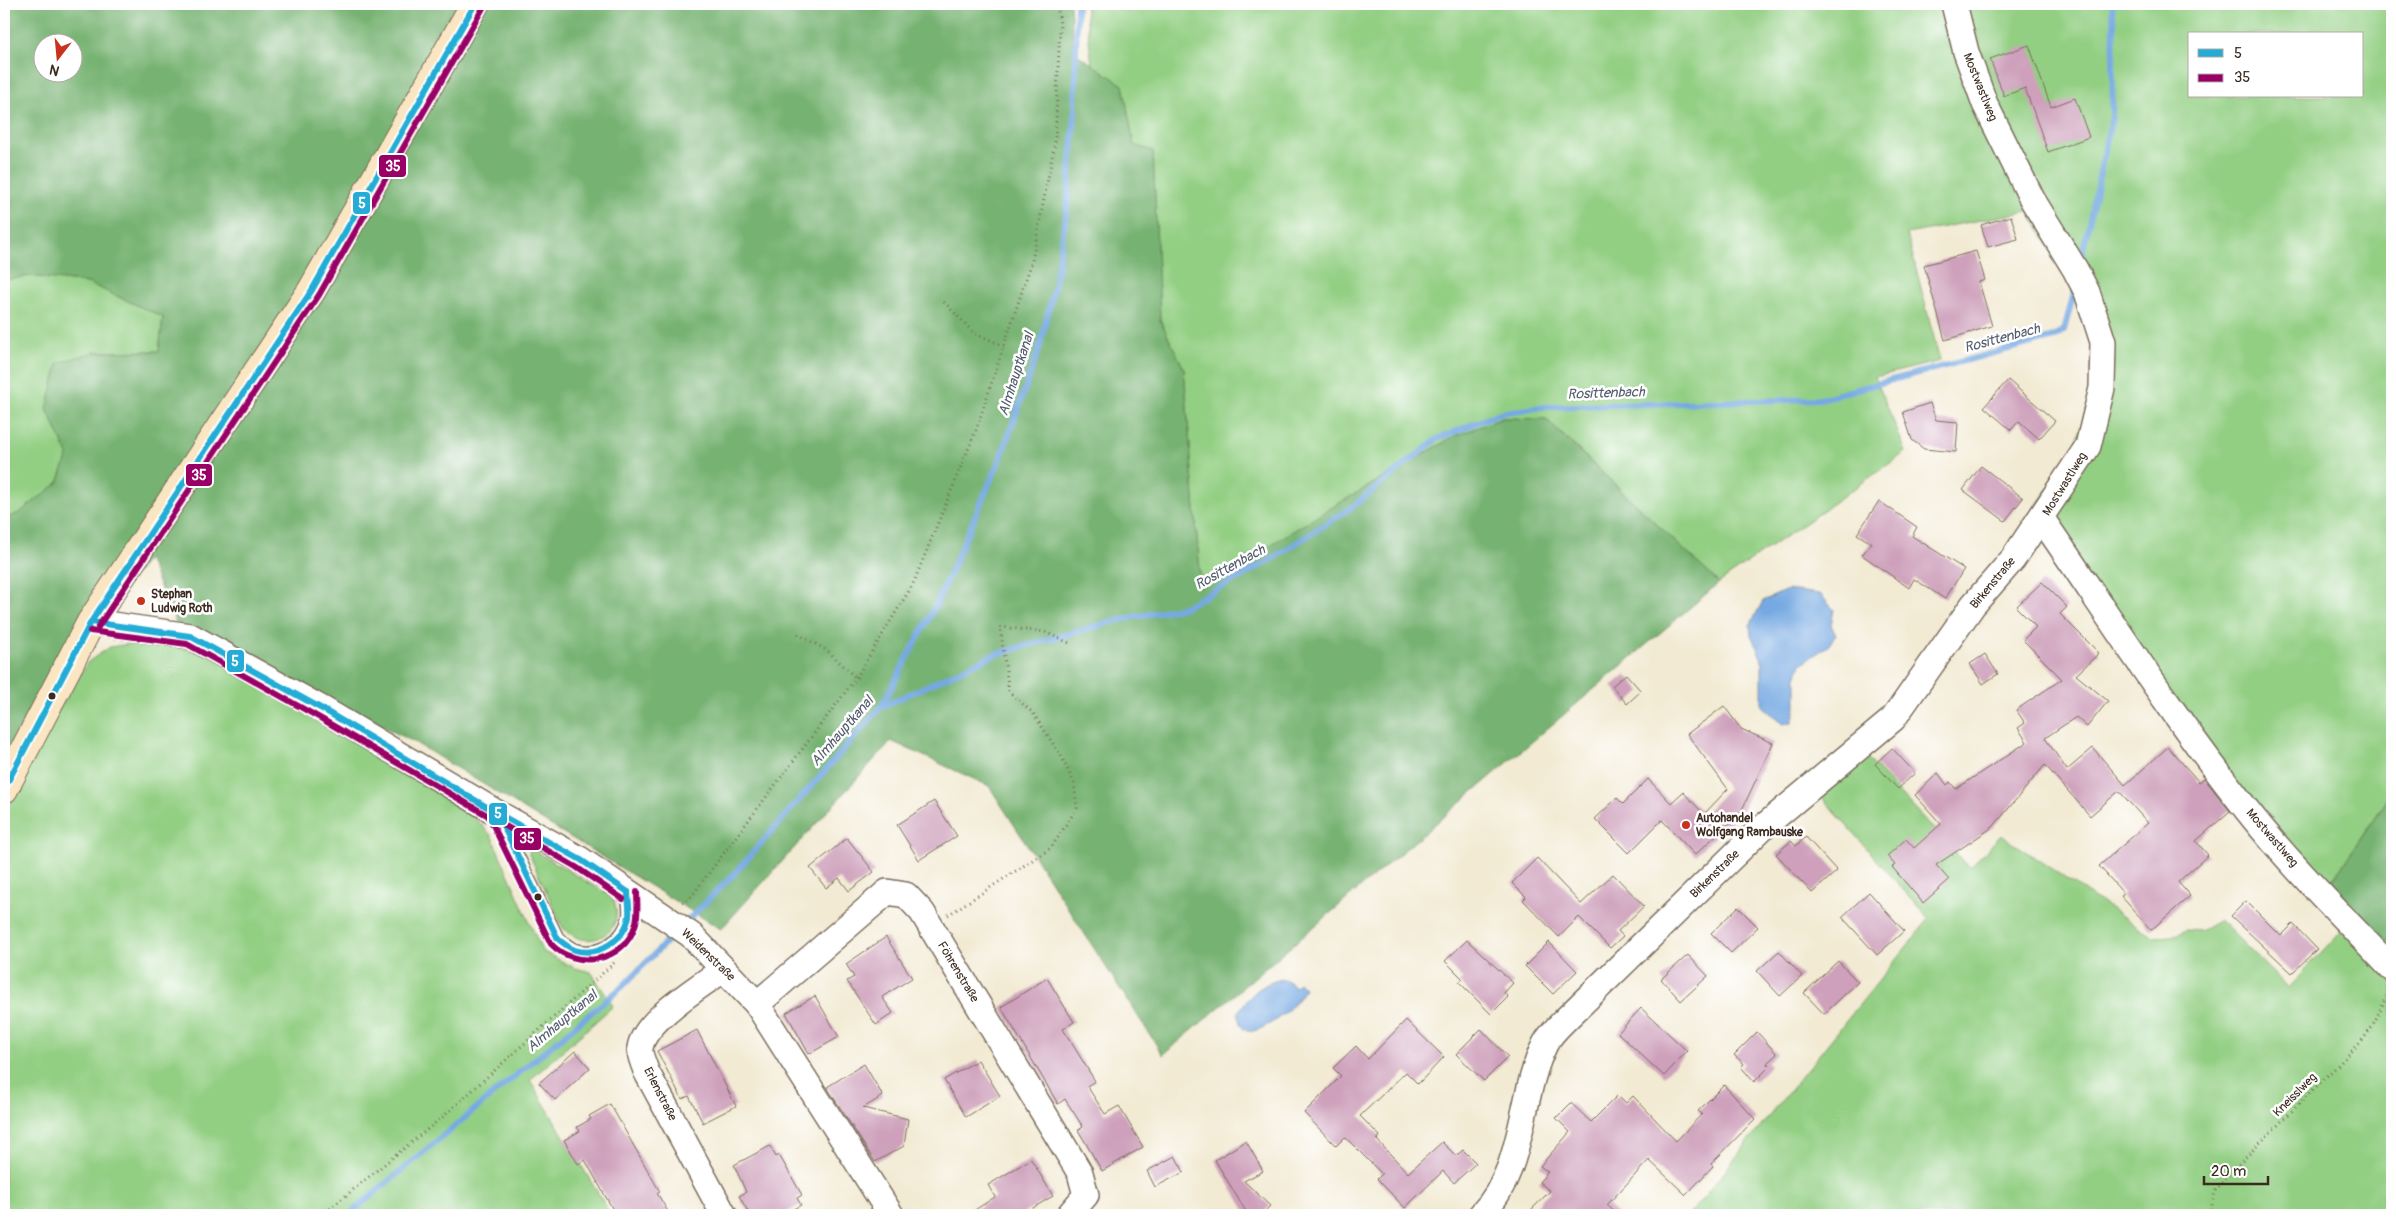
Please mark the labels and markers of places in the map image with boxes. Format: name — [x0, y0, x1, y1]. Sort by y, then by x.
place label: Stephan Ludwig Roth — [151, 587, 213, 616]
marker: Stephan Ludwig Roth — [135, 595, 147, 607]
unlabelled marker — [47, 691, 57, 701]
place label: Autohandel Wolfgang Rambauske — [1696, 811, 1804, 840]
marker: Autohandel Wolfgang Rambauske — [1680, 819, 1692, 831]
unlabelled marker — [533, 892, 543, 902]

